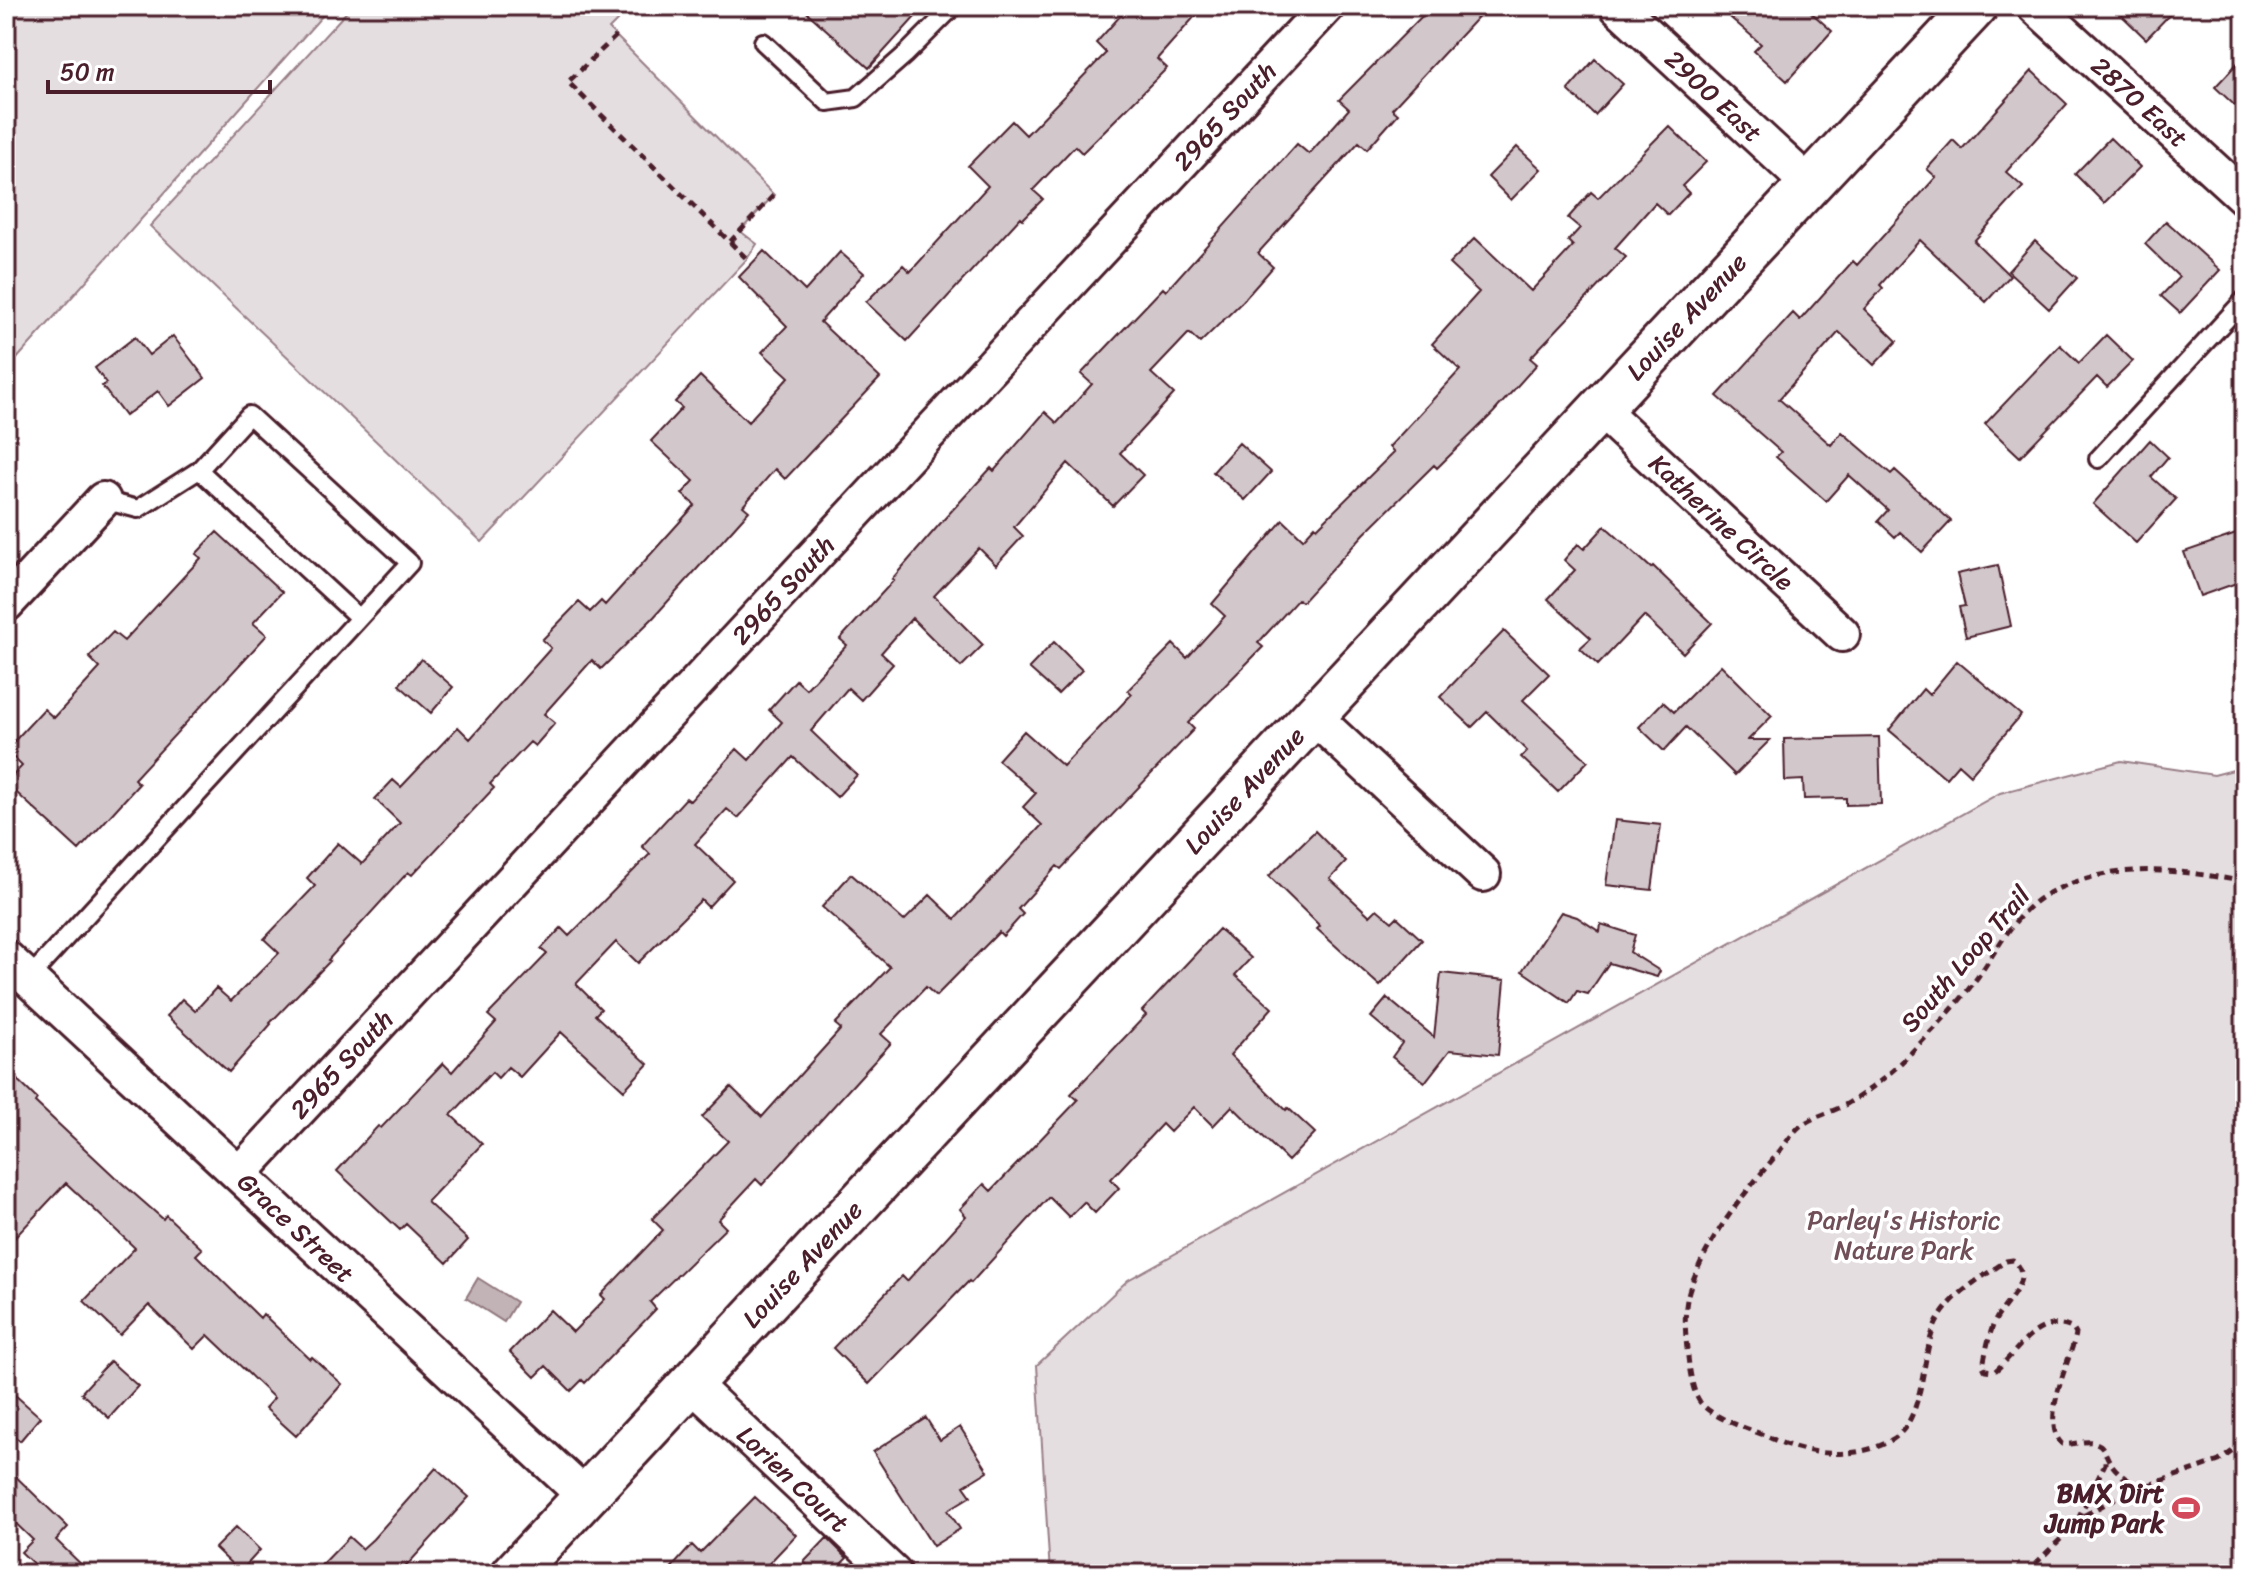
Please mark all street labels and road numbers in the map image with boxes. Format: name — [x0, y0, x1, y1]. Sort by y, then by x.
street label: 2900 East — [1654, 38, 1774, 154]
street label: 2870 East — [2080, 44, 2199, 159]
street label: 2965 South — [1161, 50, 1288, 182]
street label: Louise Avenue — [1614, 241, 1759, 391]
street label: Katherine Circle — [1638, 442, 1806, 603]
street label: 2965 South — [719, 524, 846, 656]
street label: Louise Avenue — [1172, 715, 1317, 865]
street label: South Loop Trail — [1888, 875, 2043, 1043]
street label: 2965 South — [278, 998, 405, 1130]
street label: Grace Street — [226, 1160, 366, 1295]
street label: Louise Avenue — [730, 1189, 874, 1339]
street label: Lorien Court — [726, 1414, 860, 1544]

